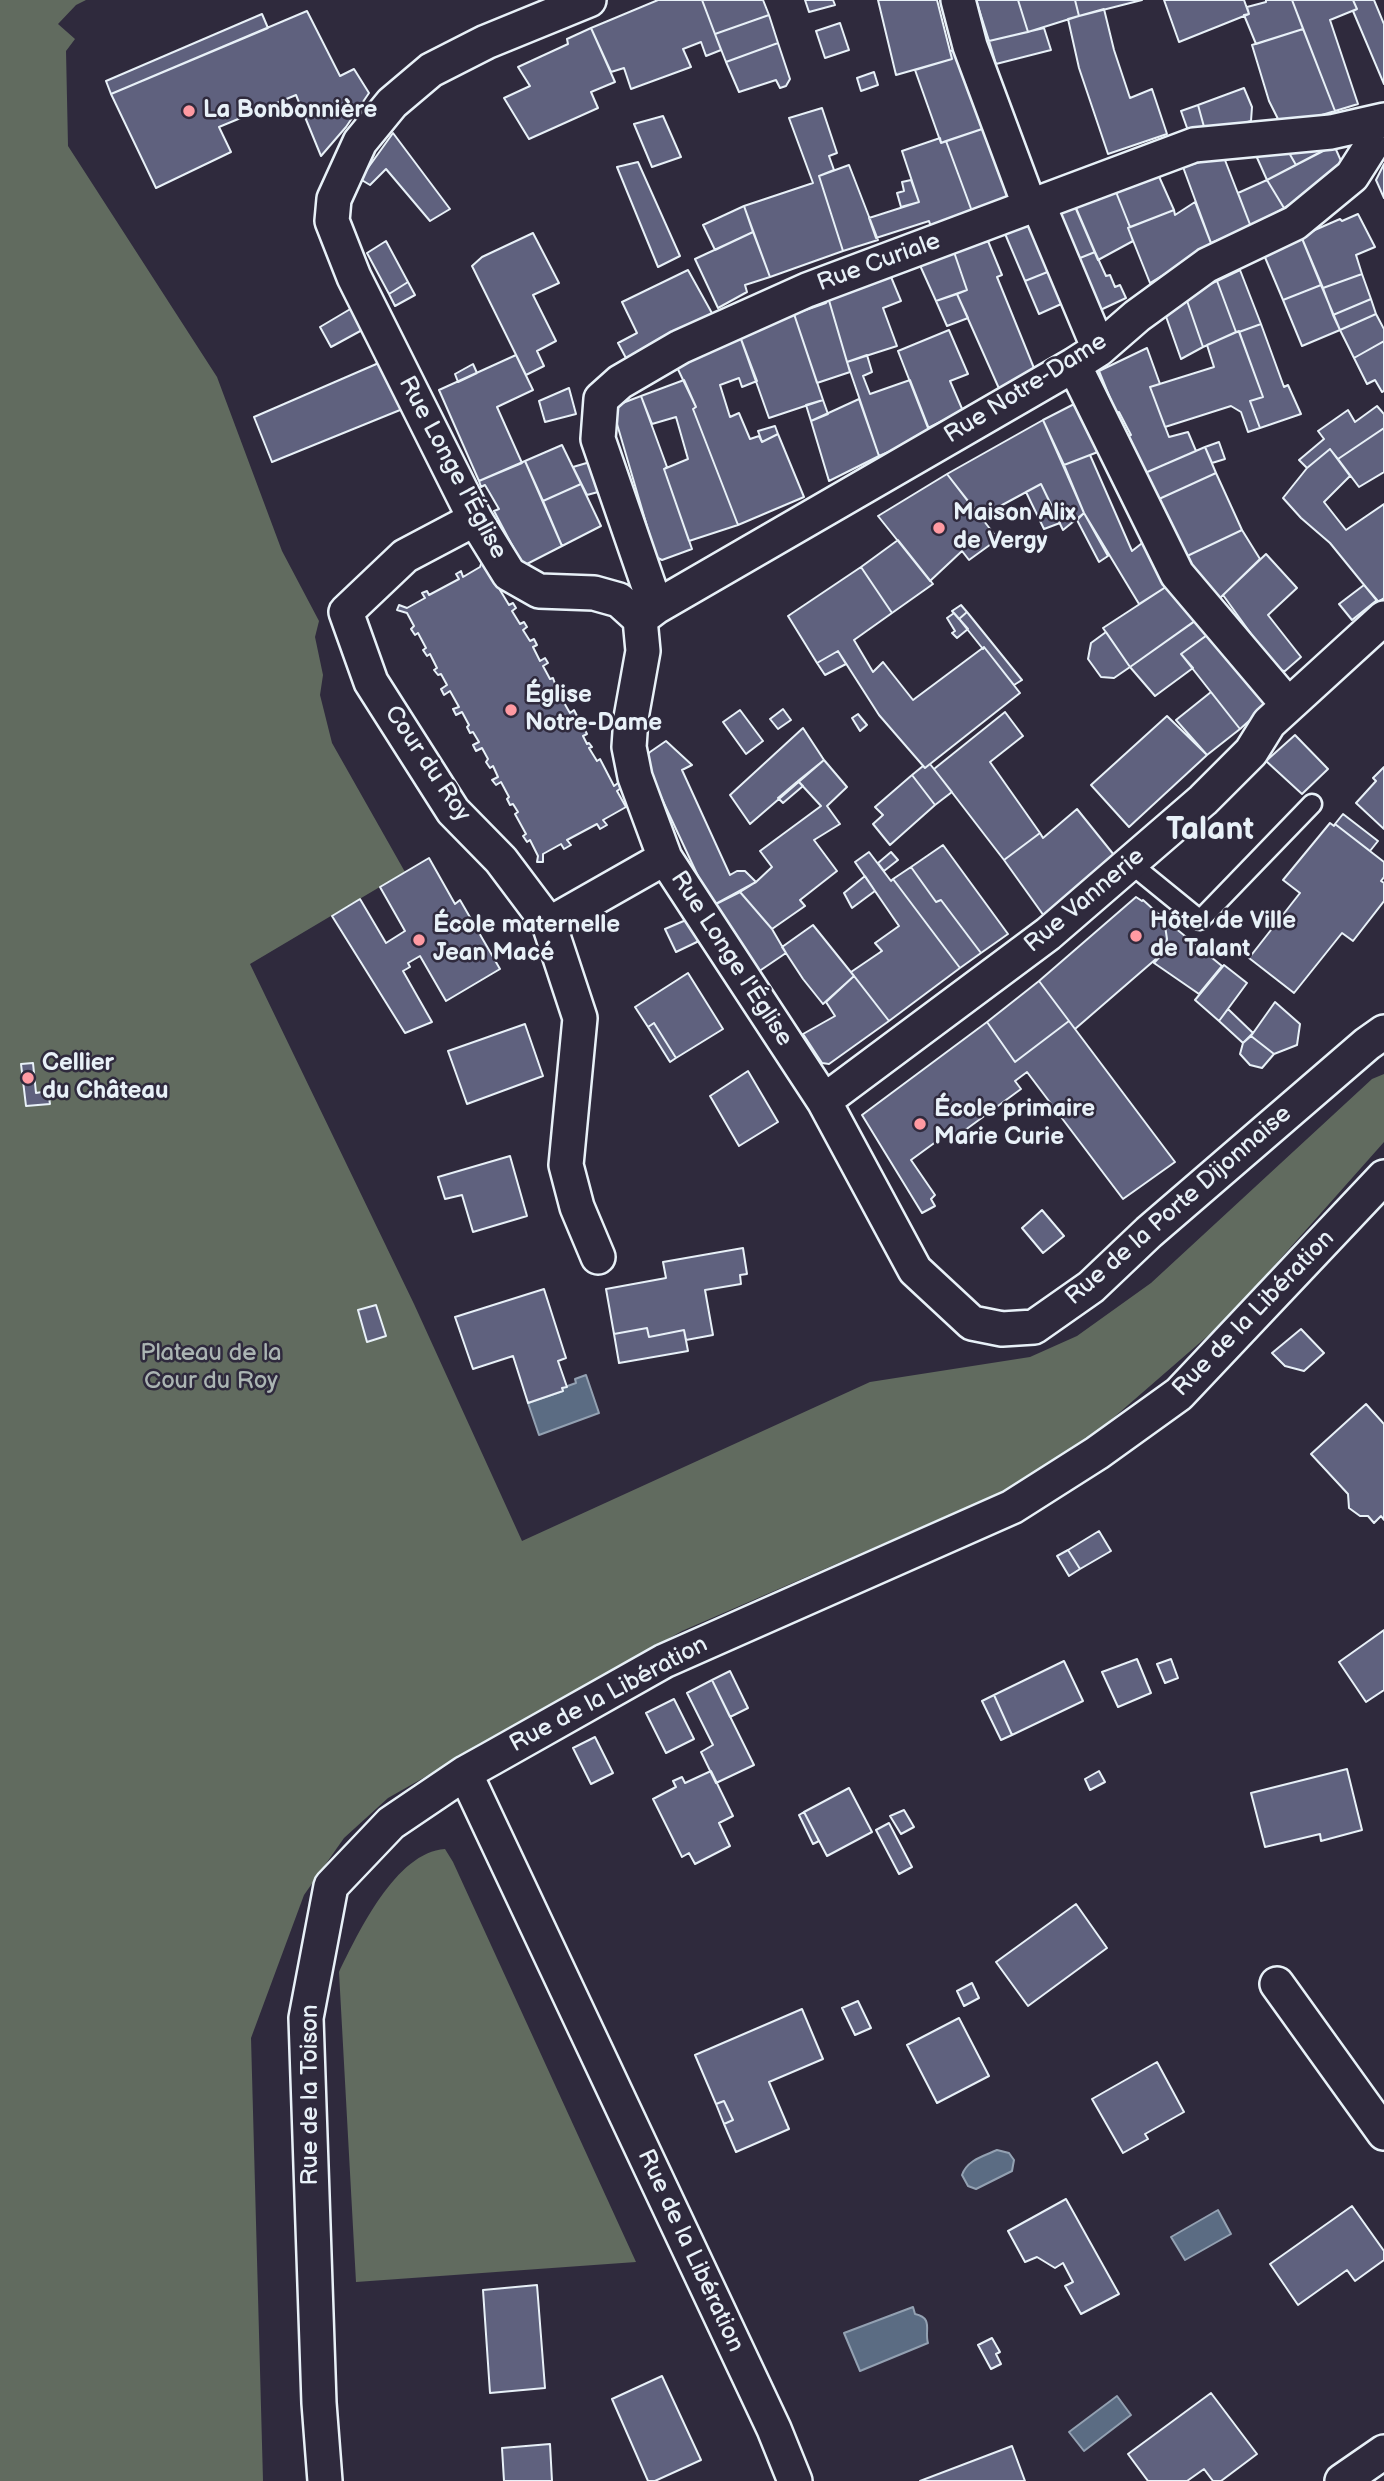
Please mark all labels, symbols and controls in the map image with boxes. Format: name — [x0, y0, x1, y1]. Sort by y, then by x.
place label: La Bonbonnière — [203, 97, 377, 125]
marker: La Bonbonnière — [181, 103, 197, 119]
street label: Rue Curiale — [814, 227, 944, 299]
street label: Rue Notre-Dame — [940, 328, 1112, 450]
street label: Rue Longe l'Église — [392, 372, 512, 564]
place label: Maison Alix de Vergy — [953, 500, 1076, 556]
marker: Maison Alix de Vergy — [931, 520, 947, 536]
place label: Église Notre-Dame — [525, 682, 662, 738]
street label: Cour du Roy — [378, 700, 476, 828]
marker: Église Notre-Dame — [503, 702, 519, 718]
district label: Talant — [1166, 812, 1254, 850]
street label: Rue Vannerie — [1019, 843, 1151, 959]
street label: Rue Longe l'Église — [664, 866, 798, 1052]
place label: Hôtel de Ville de Talant — [1150, 908, 1296, 964]
place label: École maternelle Jean Macé — [433, 912, 620, 968]
marker: Hôtel de Ville de Talant — [1128, 928, 1144, 944]
marker: École maternelle Jean Macé — [411, 932, 427, 948]
place label: Cellier du Château — [42, 1050, 169, 1106]
marker: Cellier du Château — [20, 1070, 36, 1086]
place label: École primaire Marie Curie — [934, 1096, 1095, 1152]
street label: Rue de la Porte Dijonnaise — [1060, 1100, 1298, 1312]
marker: École primaire Marie Curie — [912, 1116, 928, 1132]
street label: Rue de la Libération — [1167, 1225, 1341, 1403]
park label: Plateau de la Cour du Roy — [140, 1340, 282, 1396]
street label: Rue de la Libération — [505, 1631, 713, 1759]
street label: Rue de la Toison — [297, 2004, 325, 2186]
street label: Rue de la Libération — [630, 2145, 750, 2357]

